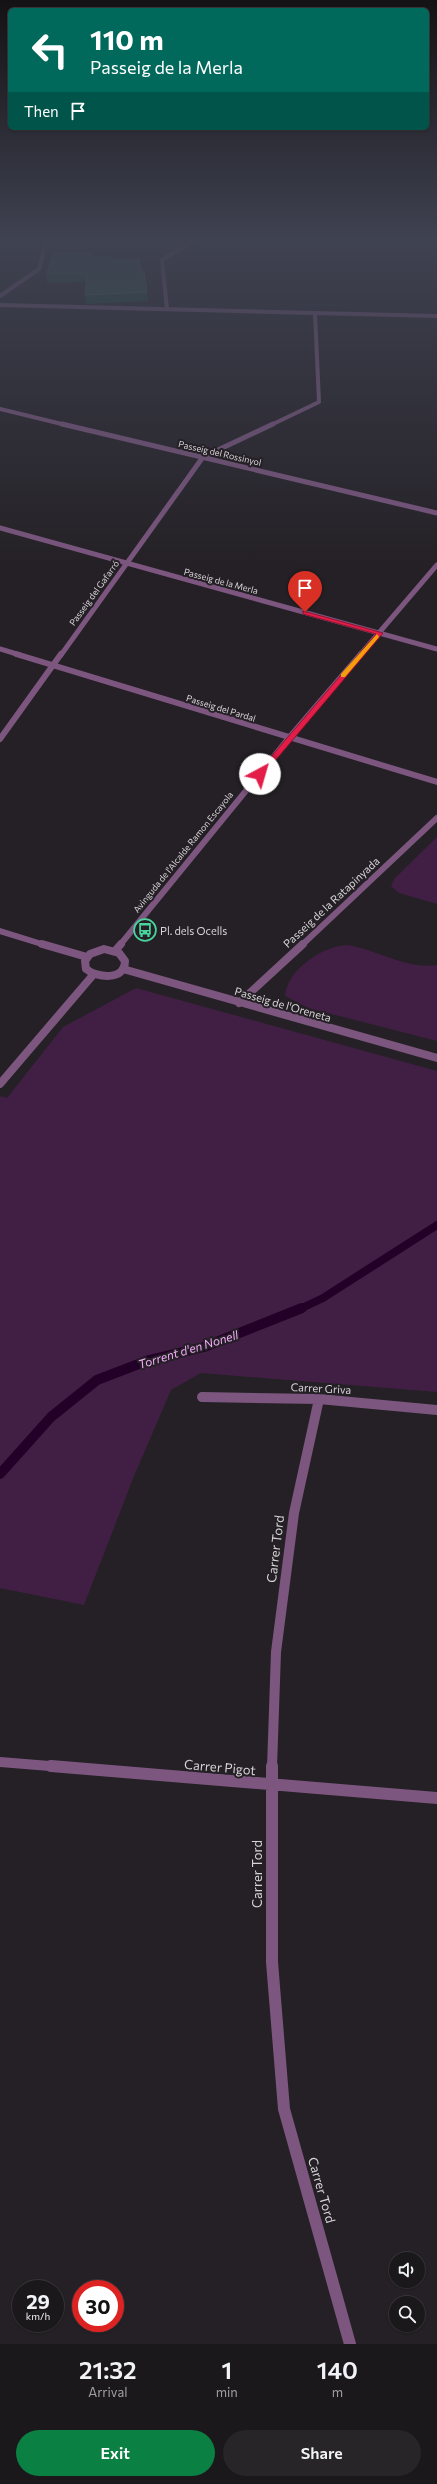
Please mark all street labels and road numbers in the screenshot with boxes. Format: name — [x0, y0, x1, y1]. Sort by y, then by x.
street label: Passeig del Rossinyol — [177, 438, 263, 468]
street label: Passeig del Gafarró — [67, 558, 121, 628]
street label: Passeig de la Merla — [183, 566, 260, 596]
street label: Passeig del Pardal — [185, 692, 257, 724]
street label: Avinguda de l'Alcalde Ramon Escayola — [131, 789, 235, 915]
street label: Passeig de la Ratapinyada — [280, 854, 382, 950]
street label: Passeig de l'Oreneta — [233, 984, 333, 1024]
street label: Carrer Griva — [290, 1380, 352, 1396]
street label: Carrer Tord — [263, 1514, 287, 1584]
street label: Carrer Pigot — [184, 1756, 256, 1778]
street label: Carrer Tord — [249, 1840, 265, 1908]
street label: Carrer Tord — [305, 2155, 339, 2225]

